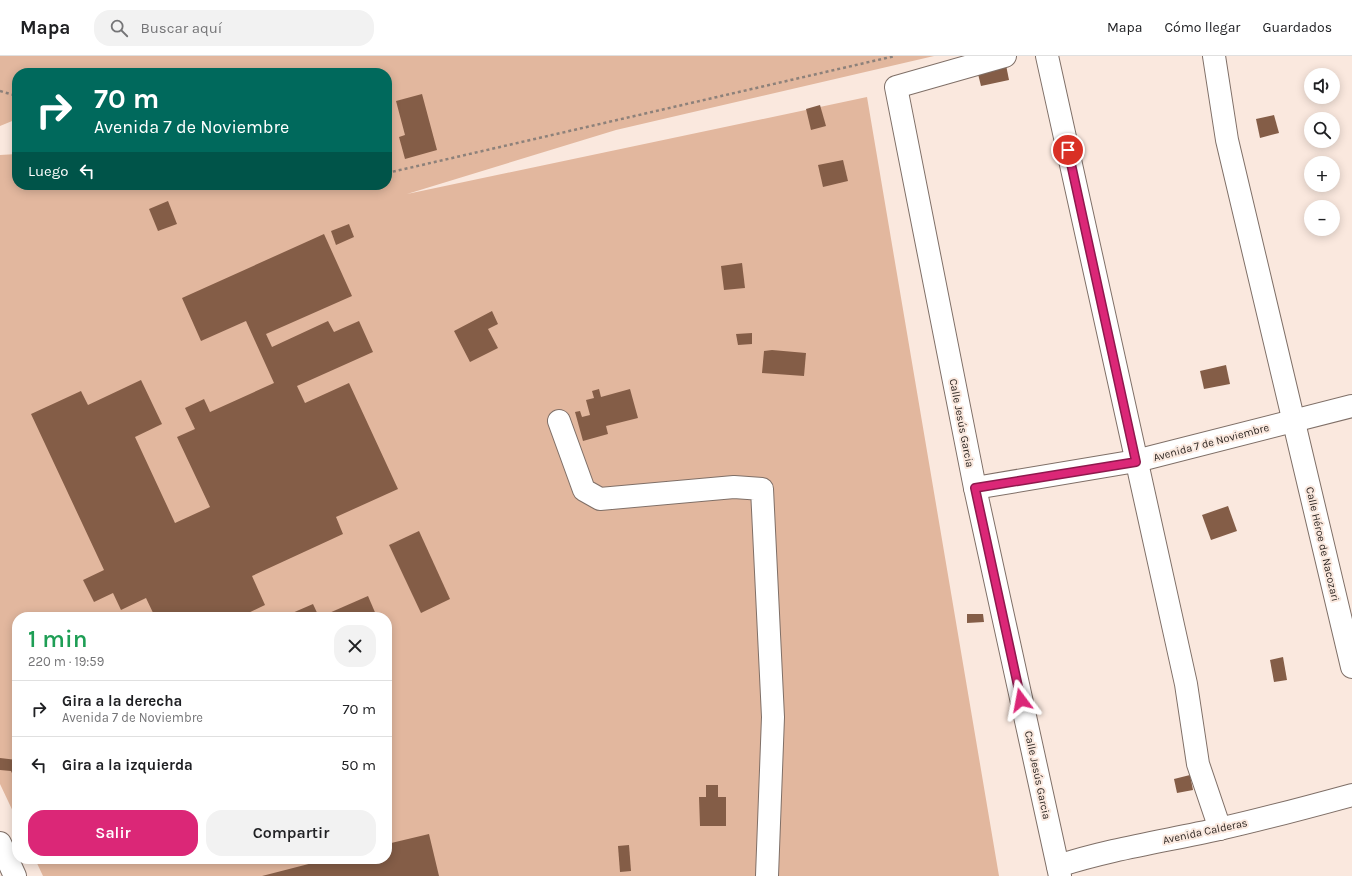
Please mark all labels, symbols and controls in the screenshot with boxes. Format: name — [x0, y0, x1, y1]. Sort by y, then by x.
search box — [94, 10, 374, 46]
text: Mapa — [20, 17, 70, 39]
icon: search — [108, 17, 130, 39]
text: Buscar aquí — [140, 19, 222, 37]
text: Mapa — [1107, 19, 1142, 36]
text: Cómo llegar — [1164, 19, 1240, 36]
text: Guardados — [1262, 19, 1332, 36]
map controls — [1304, 68, 1340, 236]
button: sound — [1304, 68, 1340, 104]
text: 70 m — [94, 82, 159, 115]
icon: right — [28, 84, 80, 136]
button: search — [1304, 112, 1340, 148]
text: Avenida 7 de Noviembre — [94, 116, 289, 138]
pin — [1051, 133, 1085, 167]
icon: arrive — [1057, 139, 1079, 161]
button: + — [1304, 156, 1340, 192]
icon: left — [76, 160, 98, 182]
text: Luego — [28, 162, 68, 180]
button: − — [1304, 200, 1340, 236]
street label: Calle Jesús Garcia — [947, 378, 977, 469]
street label: Avenida 7 de Noviembre — [1152, 421, 1271, 464]
street label: Calle Héroe de Nacozari — [1303, 486, 1342, 603]
text: 1 min — [28, 625, 88, 653]
button: close — [334, 625, 376, 667]
text: 220 m · 19:59 — [28, 654, 104, 669]
position arrow — [1000, 679, 1042, 721]
text: Gira a la derecha — [62, 692, 182, 710]
icon: right — [28, 698, 50, 720]
text: 70 m — [342, 700, 376, 718]
text: Avenida 7 de Noviembre — [62, 710, 203, 725]
street label: Calle Jesús Garcia — [1022, 730, 1053, 821]
icon: left — [28, 754, 50, 776]
text: Gira a la izquierda — [62, 756, 193, 774]
text: 50 m — [341, 756, 376, 774]
button: Salir — [28, 810, 198, 856]
button: Compartir — [206, 810, 376, 856]
street label: Avenida Calderas — [1162, 816, 1249, 847]

